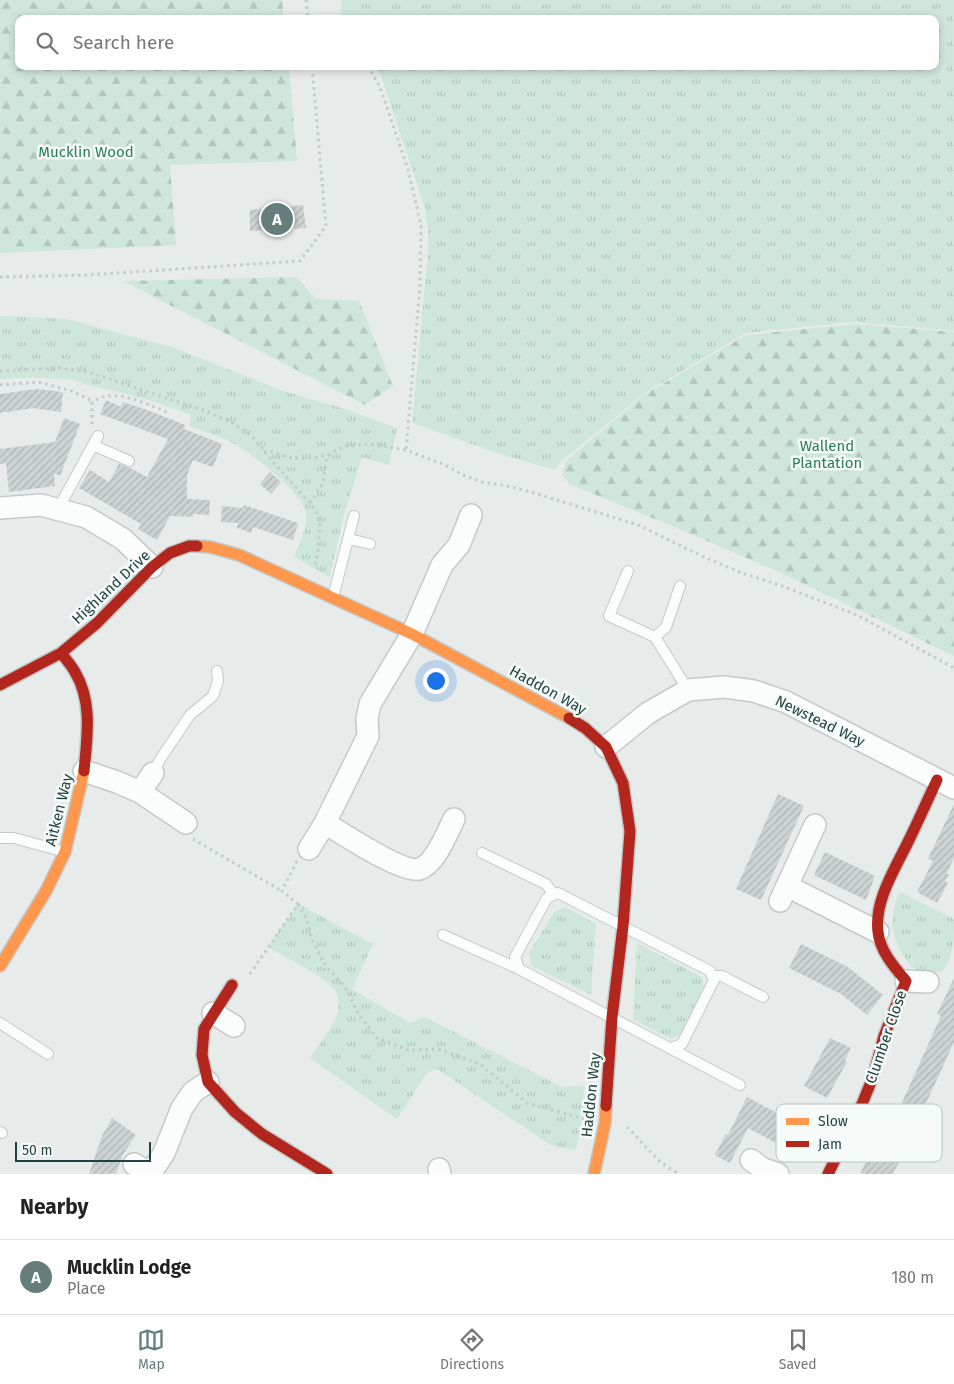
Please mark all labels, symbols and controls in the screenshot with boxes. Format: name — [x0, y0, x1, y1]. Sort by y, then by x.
search box — [15, 15, 939, 70]
icon: search — [33, 29, 61, 57]
text: Search here — [73, 31, 174, 54]
park label: Mucklin Wood — [38, 143, 134, 161]
pin: A — [261, 200, 293, 238]
park label: Wallend Plantation — [792, 437, 862, 472]
street label: Highland Drive — [68, 546, 154, 628]
street label: Haddon Way — [506, 662, 590, 719]
your location — [423, 668, 449, 694]
street label: Newstead Way — [772, 691, 868, 751]
street label: Aitken Way — [41, 771, 77, 848]
street label: Clumber Close — [862, 988, 910, 1086]
street label: Haddon Way — [578, 1051, 604, 1138]
legend — [776, 1104, 942, 1162]
text: Slow — [818, 1113, 848, 1130]
text: Jam — [818, 1136, 842, 1153]
scale bar — [15, 1139, 151, 1162]
text: 50 m — [22, 1142, 53, 1159]
text: Nearby — [20, 1194, 88, 1220]
text: Mucklin Lodge — [67, 1256, 191, 1279]
text: A — [31, 1268, 41, 1287]
text: 180 m — [891, 1268, 934, 1287]
text: Place — [67, 1279, 106, 1298]
tab: Map — [137, 1326, 165, 1373]
tab: Directions — [440, 1326, 504, 1373]
tab: Saved — [779, 1326, 817, 1373]

